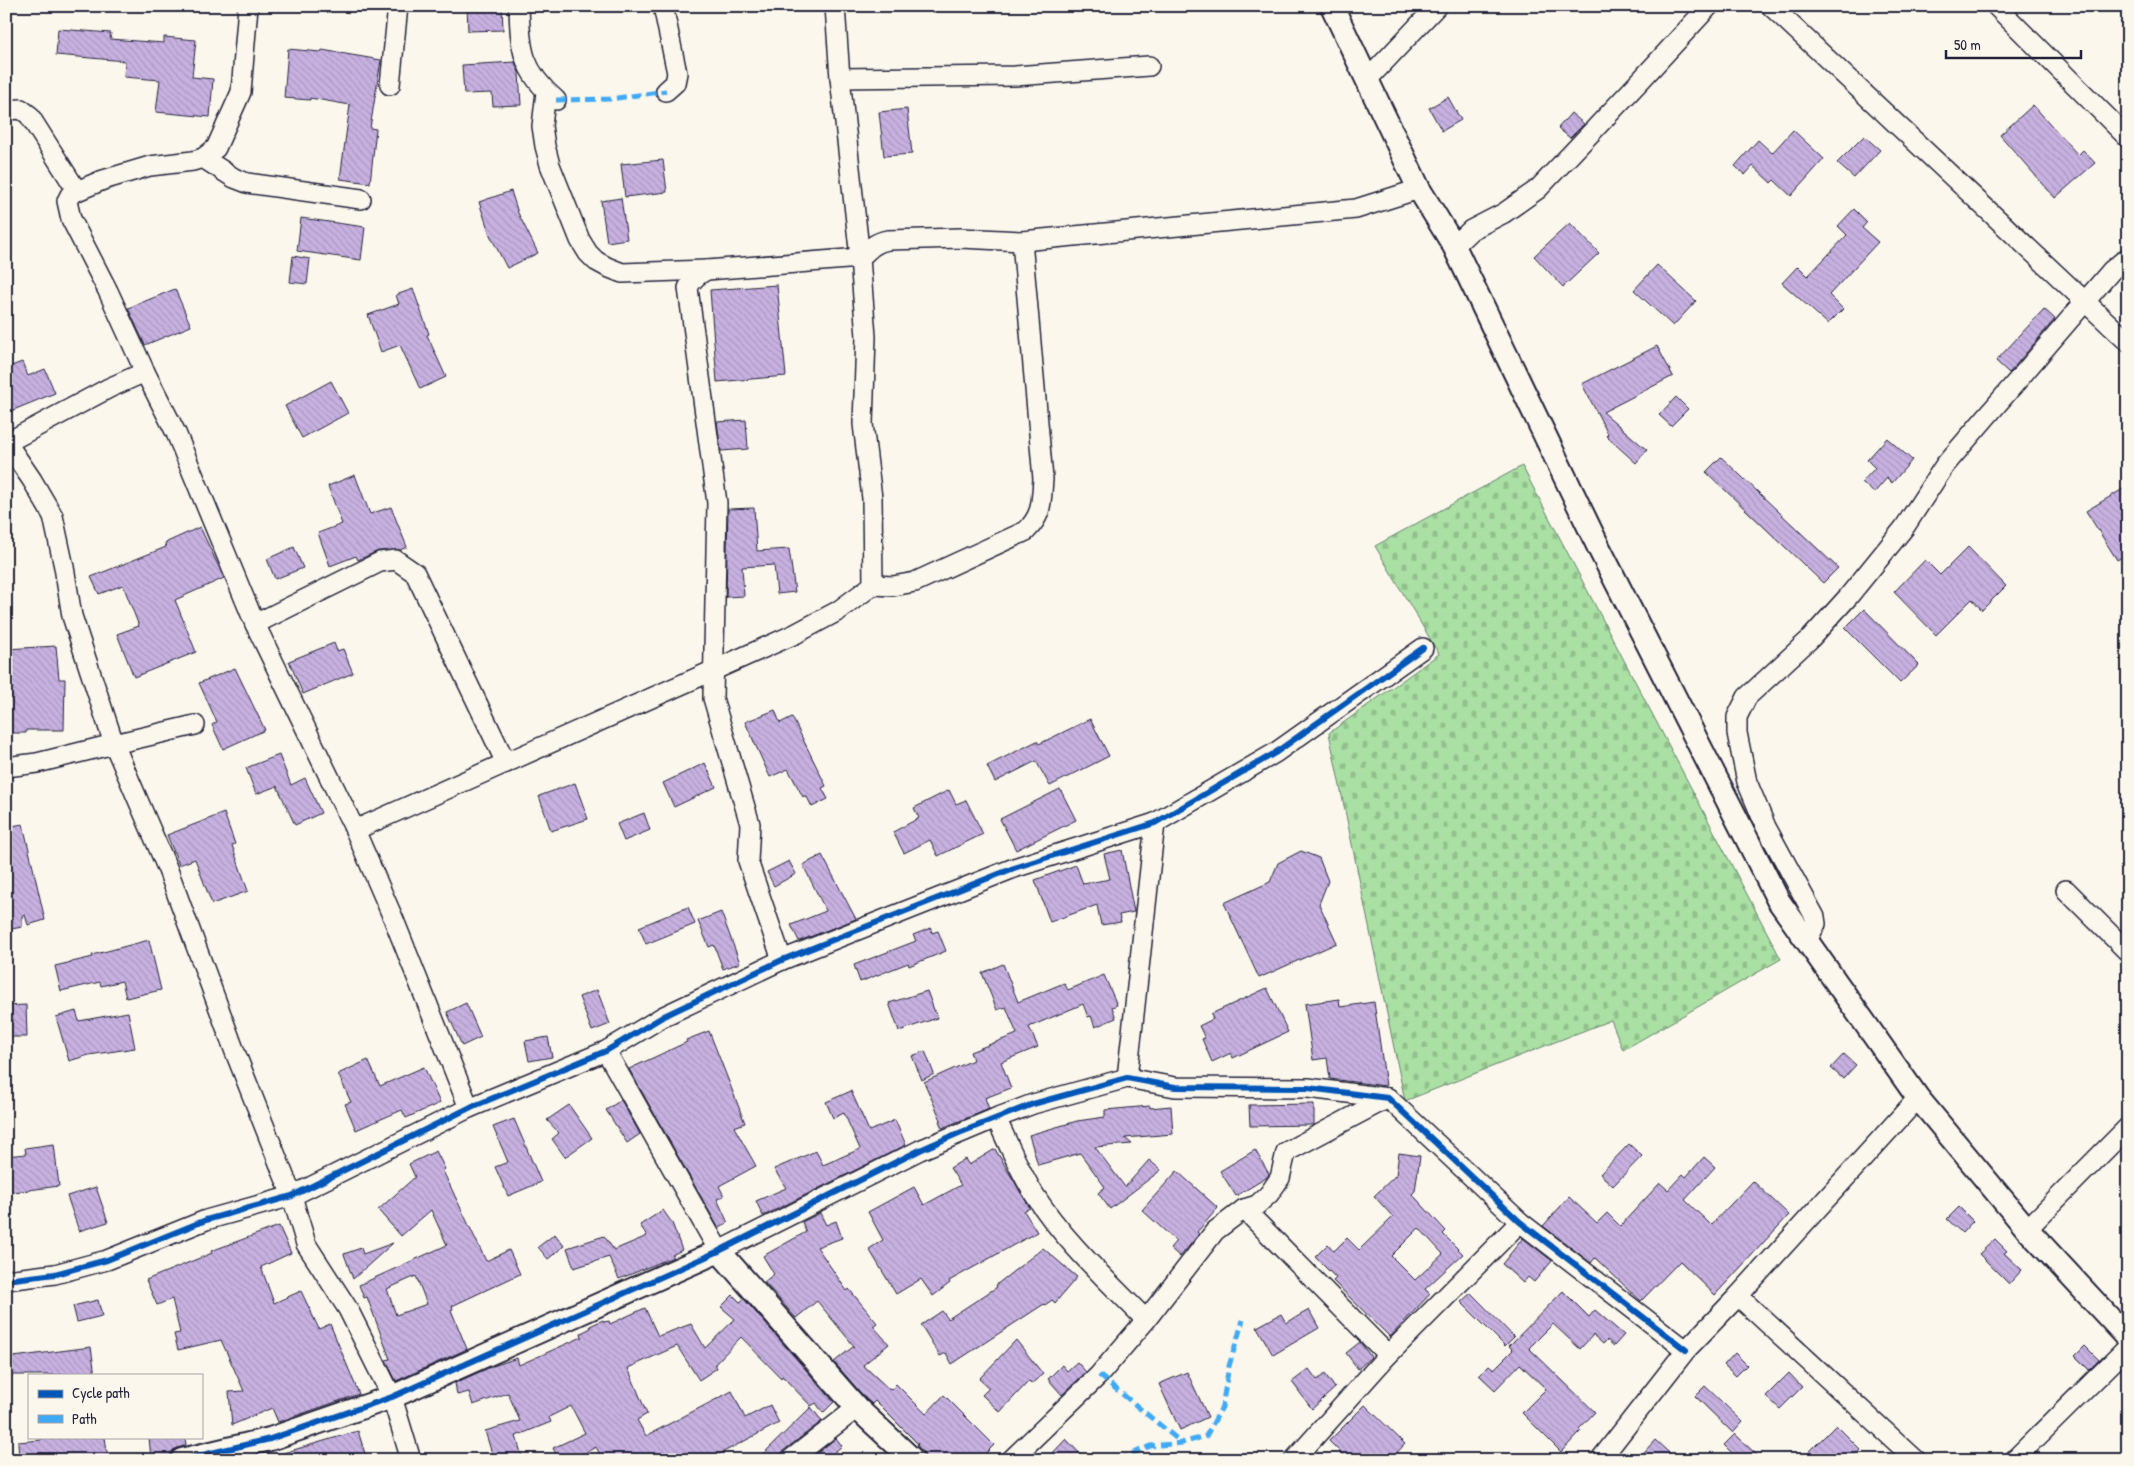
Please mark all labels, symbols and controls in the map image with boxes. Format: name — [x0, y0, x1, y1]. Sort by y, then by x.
scale bar — [1946, 28, 2082, 60]
text: 50 m — [1954, 34, 1981, 55]
legend — [28, 1374, 202, 1438]
text: Cycle path — [72, 1382, 130, 1403]
text: Path — [72, 1408, 97, 1429]

